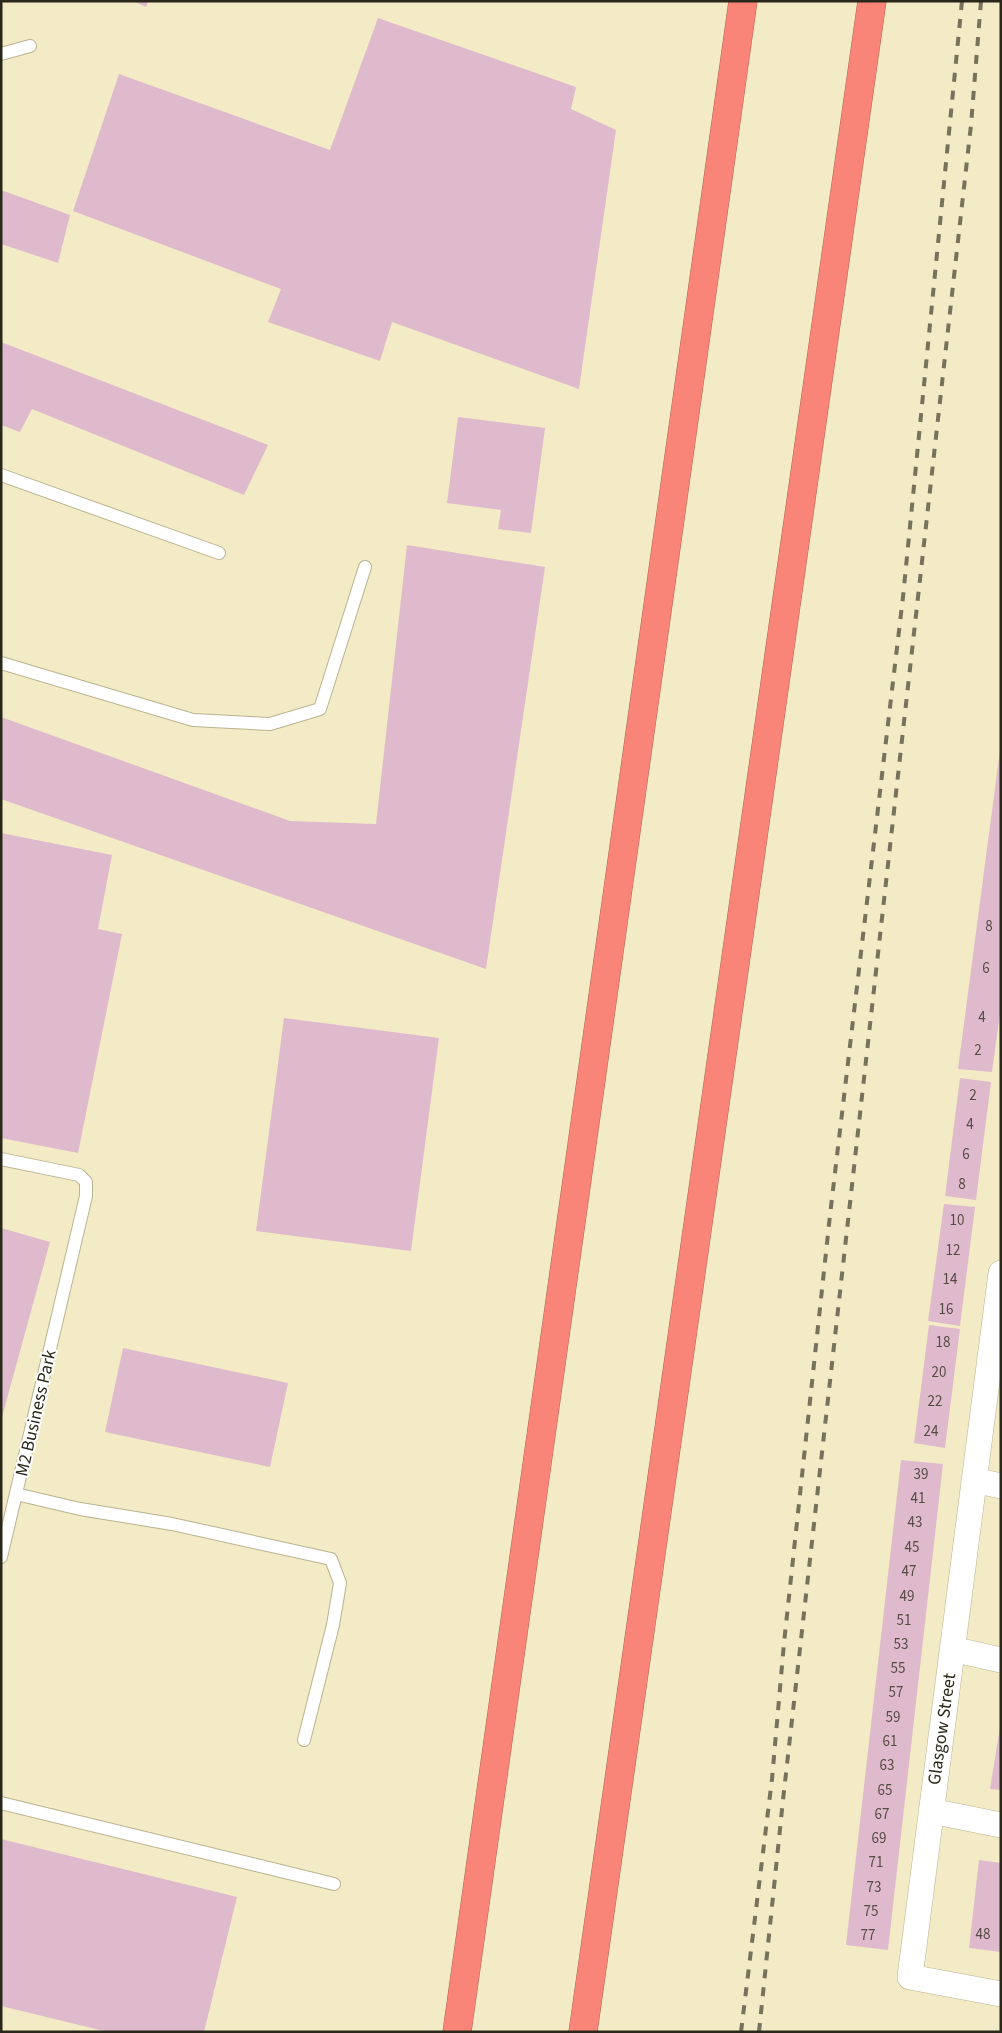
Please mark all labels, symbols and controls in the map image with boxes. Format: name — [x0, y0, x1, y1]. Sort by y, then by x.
house number: 8 — [985, 916, 993, 937]
house number: 6 — [982, 958, 990, 979]
house number: 4 — [978, 1007, 986, 1028]
house number: 2 — [974, 1040, 982, 1061]
house number: 2 — [969, 1085, 977, 1106]
house number: 4 — [966, 1114, 974, 1135]
house number: 6 — [962, 1144, 970, 1165]
house number: 8 — [958, 1174, 966, 1195]
house number: 10 — [950, 1210, 964, 1231]
house number: 12 — [946, 1240, 960, 1261]
house number: 14 — [943, 1269, 958, 1290]
house number: 16 — [939, 1299, 953, 1320]
house number: 18 — [936, 1332, 950, 1353]
street label: M2 Business Park — [9, 1347, 63, 1479]
house number: 20 — [932, 1362, 946, 1383]
house number: 22 — [928, 1391, 942, 1412]
house number: 24 — [924, 1421, 939, 1442]
house number: 39 — [914, 1464, 928, 1485]
house number: 41 — [911, 1488, 925, 1509]
house number: 43 — [908, 1512, 922, 1533]
house number: 45 — [905, 1537, 919, 1558]
house number: 47 — [902, 1561, 916, 1582]
house number: 49 — [900, 1586, 914, 1607]
house number: 51 — [897, 1610, 911, 1631]
house number: 53 — [894, 1634, 908, 1655]
house number: 55 — [891, 1658, 905, 1679]
street label: Glasgow Street — [922, 1672, 962, 1786]
house number: 57 — [889, 1682, 903, 1703]
house number: 59 — [886, 1707, 900, 1728]
house number: 61 — [883, 1731, 897, 1752]
house number: 63 — [880, 1755, 894, 1776]
house number: 65 — [878, 1780, 892, 1801]
house number: 67 — [875, 1804, 889, 1825]
house number: 69 — [872, 1828, 886, 1849]
house number: 71 — [869, 1852, 883, 1873]
house number: 73 — [867, 1877, 881, 1898]
house number: 75 — [864, 1901, 878, 1922]
house number: 48 — [976, 1924, 990, 1945]
house number: 77 — [861, 1925, 875, 1946]

